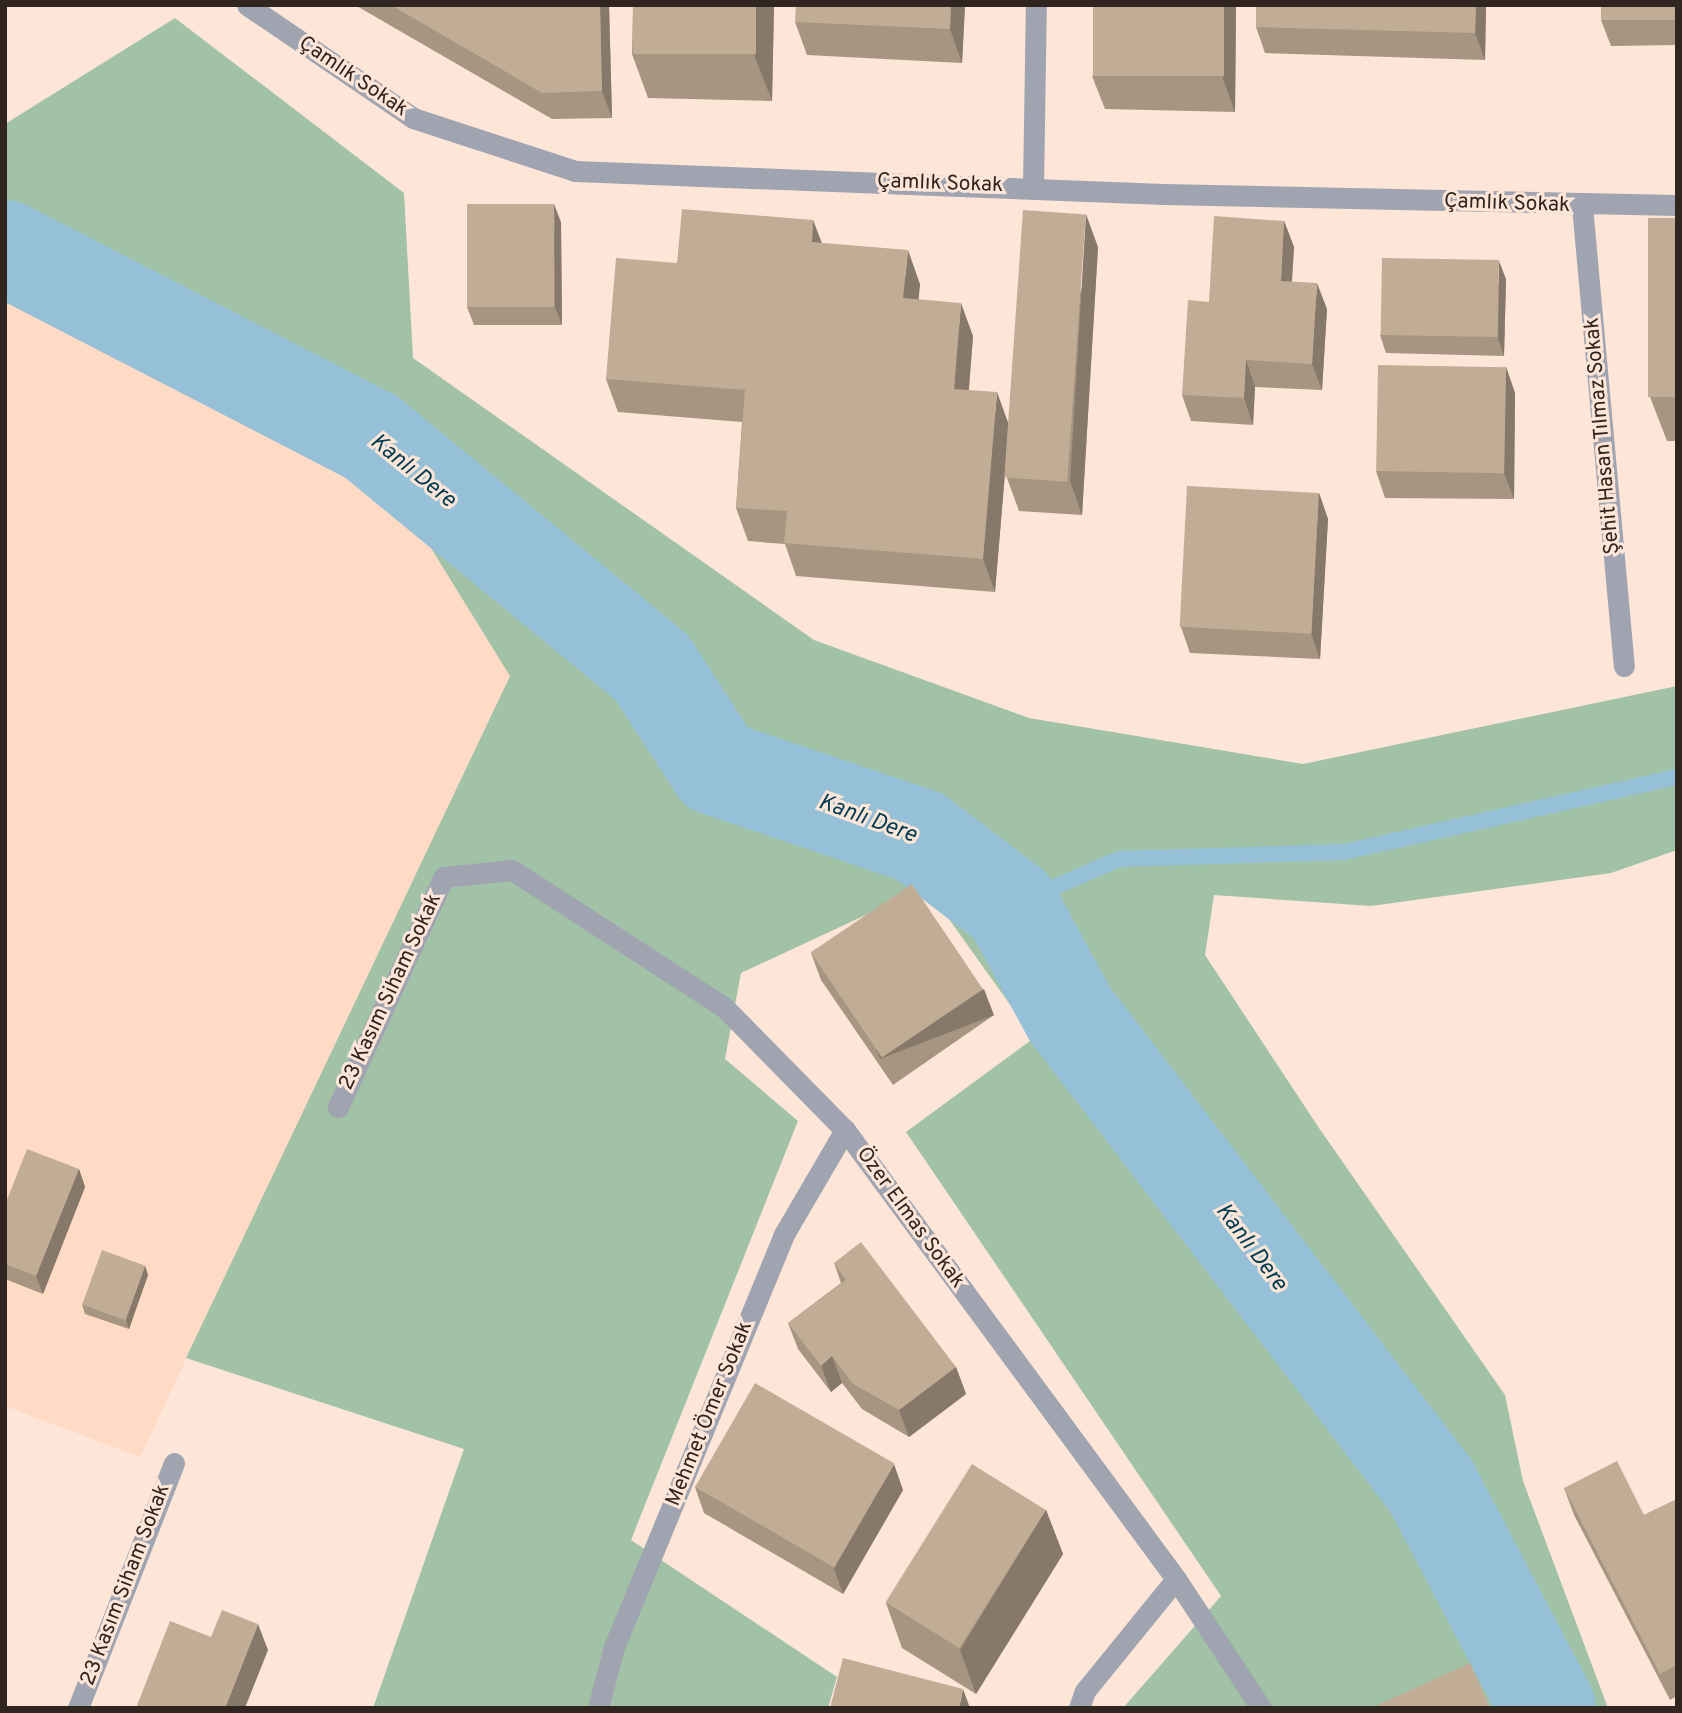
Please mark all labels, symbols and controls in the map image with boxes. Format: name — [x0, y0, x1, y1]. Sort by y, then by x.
street label: Çamlık Sokak — [294, 31, 412, 123]
street label: Çamlık Sokak — [876, 169, 1004, 199]
street label: Çamlık Sokak — [1443, 189, 1571, 219]
street label: Şehit Hasan Tılmaz Sokak — [1580, 316, 1626, 556]
water label: Kanlı Dere — [364, 429, 460, 515]
water label: Kanlı Dere — [814, 790, 920, 850]
street label: 23 Kasım Siham Sokak — [334, 890, 448, 1094]
street label: Özer Elmas Sokak — [850, 1142, 970, 1294]
water label: Kanlı Dere — [1208, 1199, 1292, 1297]
street label: Mehmet Ömer Sokak — [661, 1318, 759, 1510]
street label: 23 Kasım Siham Sokak — [76, 1481, 176, 1689]

